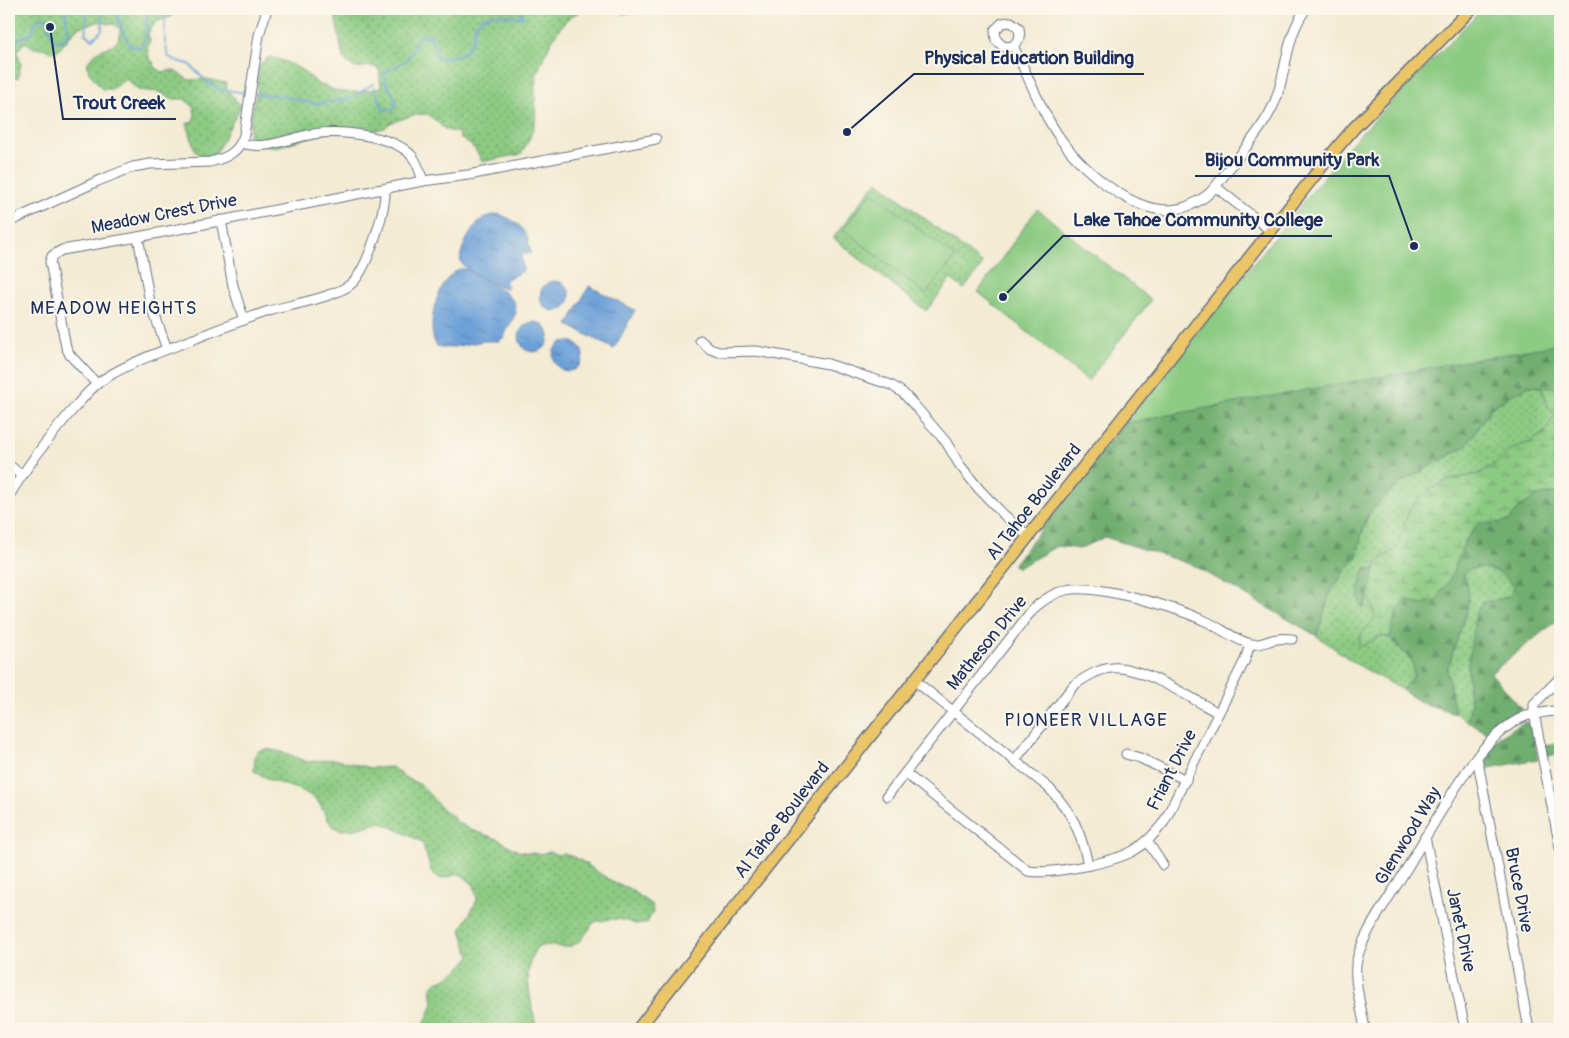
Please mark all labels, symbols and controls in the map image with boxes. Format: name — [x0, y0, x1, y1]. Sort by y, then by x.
callout: Physical Education Building — [914, 40, 1144, 74]
text: Physical Education Building — [924, 46, 1135, 70]
callout: Trout Creek — [63, 85, 176, 119]
text: Trout Creek — [72, 91, 166, 115]
callout: Bijou Community Park — [1195, 142, 1389, 176]
text: Bijou Community Park — [1205, 148, 1380, 172]
street label: Meadow Crest Drive — [89, 189, 239, 239]
callout: Lake Tahoe Community College — [1063, 202, 1332, 236]
text: Lake Tahoe Community College — [1073, 208, 1324, 232]
district label: MEADOW HEIGHTS — [30, 296, 198, 320]
street label: Al Tahoe Boulevard — [981, 439, 1087, 565]
street label: Matheson Drive — [942, 591, 1032, 695]
district label: PIONEER VILLAGE — [1004, 708, 1168, 732]
street label: Friant Drive — [1142, 726, 1202, 814]
street label: Al Tahoe Boulevard — [729, 757, 835, 883]
street label: Glenwood Way — [1370, 783, 1446, 889]
street label: Bruce Drive — [1500, 846, 1539, 935]
street label: Janet Drive — [1441, 886, 1481, 974]

